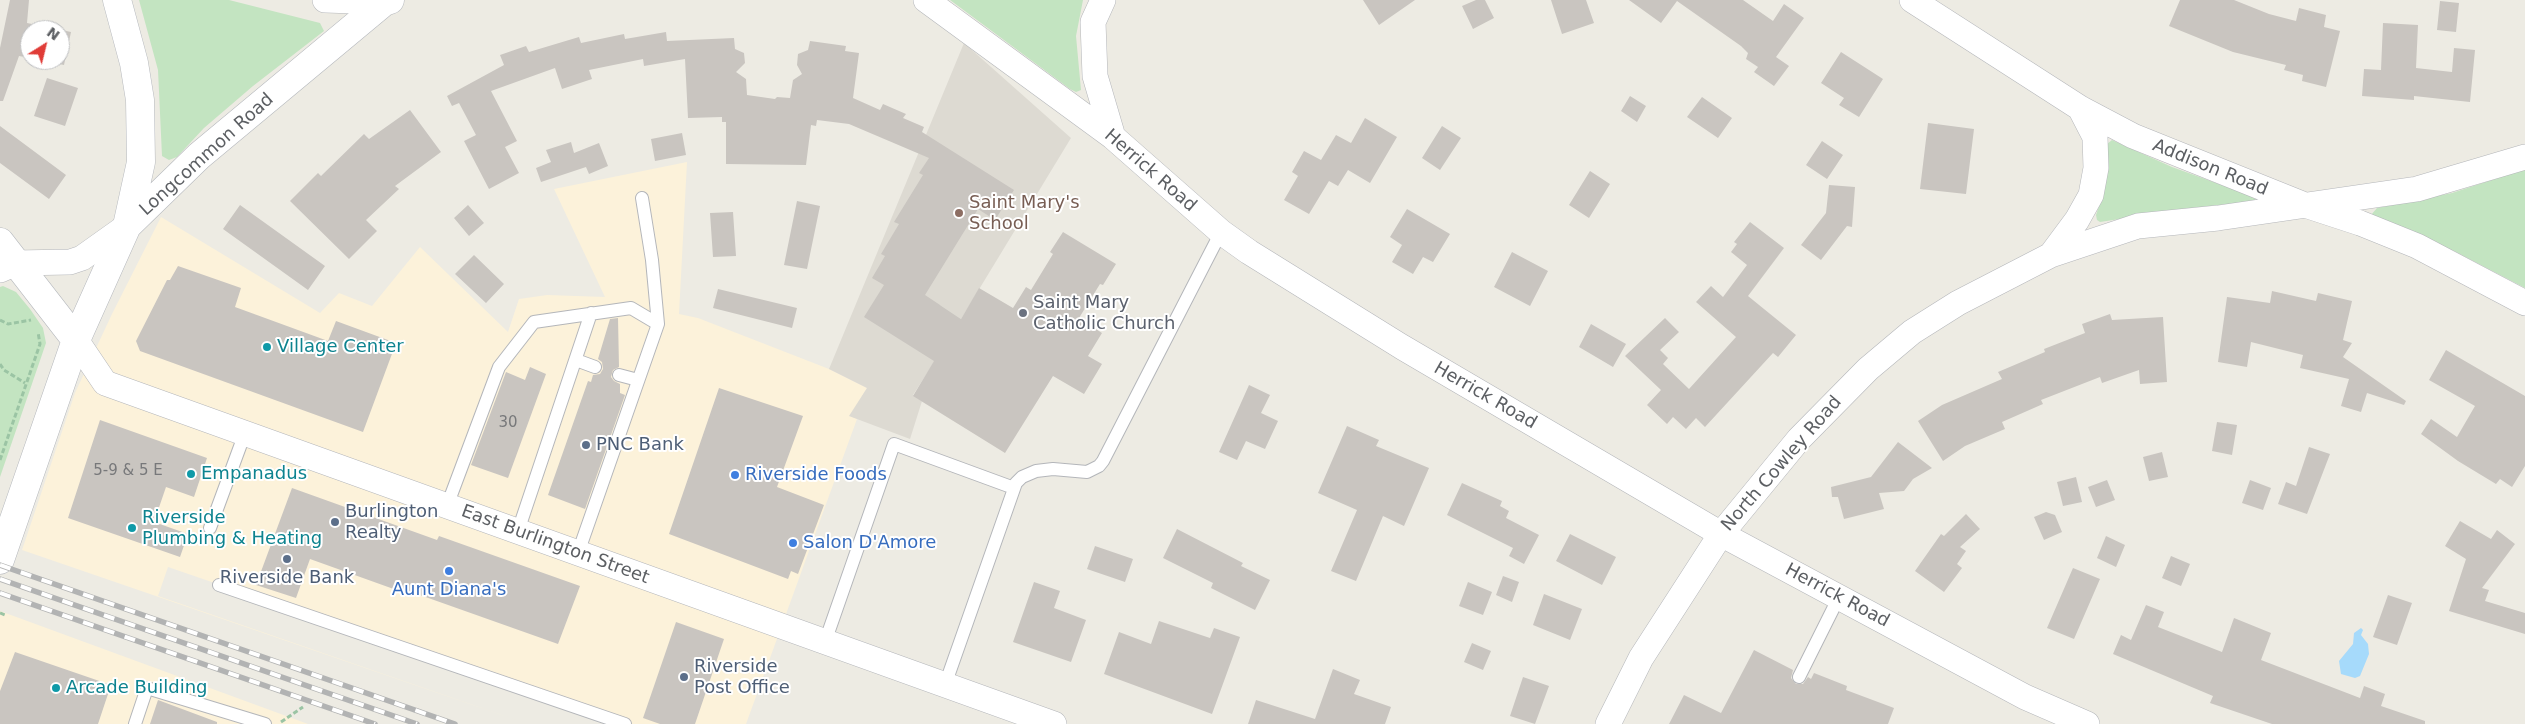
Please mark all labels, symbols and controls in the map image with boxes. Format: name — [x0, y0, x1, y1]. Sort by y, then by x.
north arrow — [20, 20, 70, 70]
text: N — [44, 24, 63, 44]
street label: Longcommon Road — [136, 89, 278, 221]
street label: Herrick Road — [1099, 125, 1201, 217]
street label: Addison Road — [2149, 135, 2271, 201]
place label: Saint Mary's School — [969, 192, 1080, 234]
marker: Saint Mary's School — [953, 207, 965, 219]
place label: Saint Mary Catholic Church — [1033, 292, 1175, 334]
marker: Saint Mary Catholic Church — [1017, 307, 1029, 319]
place label: Village Center — [277, 336, 404, 358]
marker: Village Center — [261, 341, 273, 353]
street label: Herrick Road — [1430, 358, 1540, 434]
street label: North Cowley Road — [1717, 392, 1847, 536]
house number: 30 — [498, 414, 518, 432]
place label: PNC Bank — [596, 434, 684, 456]
marker: PNC Bank — [580, 439, 592, 451]
house number: 5-9 & 5 E — [93, 462, 163, 480]
place label: Empanadus — [201, 463, 307, 485]
place label: Riverside Foods — [745, 464, 887, 486]
marker: Empanadus — [185, 468, 197, 480]
marker: Riverside Foods — [729, 469, 741, 481]
place label: Burlington Realty — [345, 501, 438, 544]
street label: East Burlington Street — [458, 501, 652, 589]
place label: Riverside Plumbing & Heating — [142, 507, 322, 550]
marker: Burlington Realty — [329, 516, 341, 528]
marker: Riverside Plumbing & Heating — [126, 522, 138, 534]
place label: Salon D'Amore — [803, 532, 936, 554]
marker: Salon D'Amore — [787, 537, 799, 549]
marker: Riverside Bank — [281, 553, 293, 565]
street label: Herrick Road — [1781, 559, 1893, 633]
marker: Aunt Diana's — [443, 565, 455, 577]
place label: Riverside Bank — [220, 567, 354, 589]
place label: Aunt Diana's — [392, 579, 506, 601]
place label: Riverside Post Office — [694, 656, 790, 699]
marker: Riverside Post Office — [678, 671, 690, 683]
place label: Arcade Building — [66, 677, 207, 699]
marker: Arcade Building — [50, 682, 62, 694]

